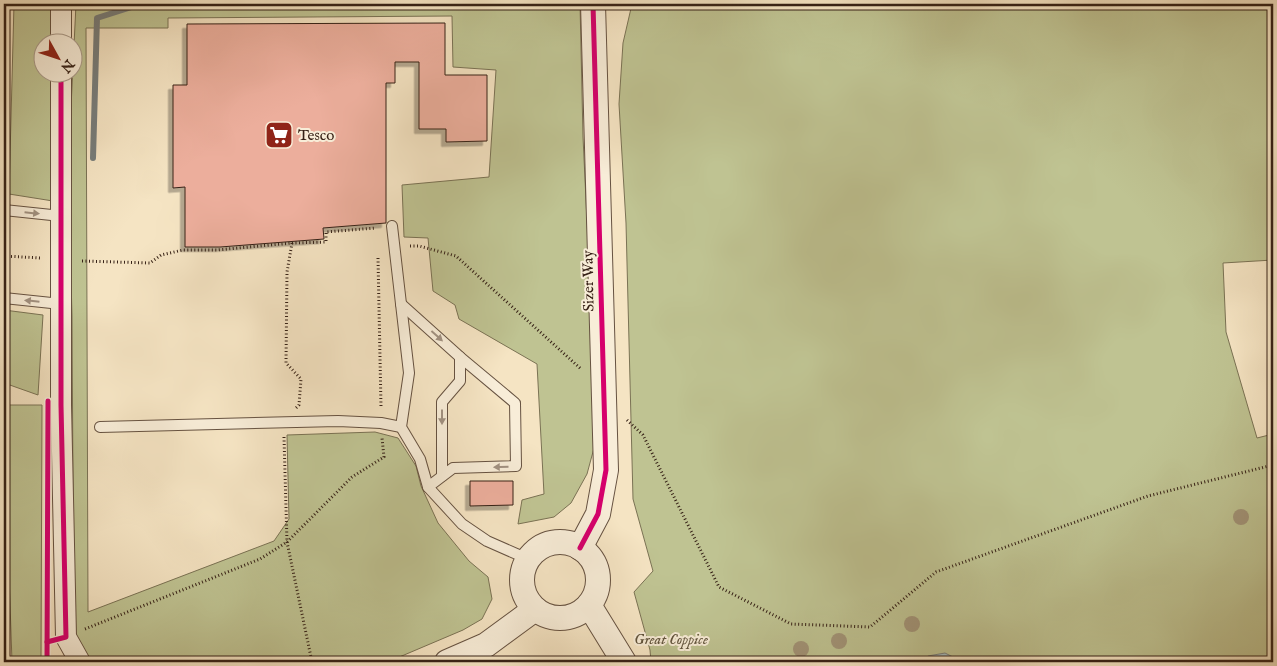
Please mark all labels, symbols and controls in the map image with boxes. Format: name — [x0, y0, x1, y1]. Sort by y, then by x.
north arrow — [32, 32, 82, 82]
text: N — [56, 55, 79, 76]
supermarket icon: Tesco — [264, 120, 294, 150]
place label: Tesco — [298, 126, 334, 145]
one-way arrow — [25, 209, 41, 217]
street label: Sizer Way — [578, 250, 599, 312]
one-way arrow — [24, 297, 40, 305]
one-way arrow — [431, 331, 444, 342]
one-way arrow — [438, 409, 446, 425]
one-way arrow — [493, 463, 509, 471]
park label: Great Coppice — [634, 630, 708, 649]

